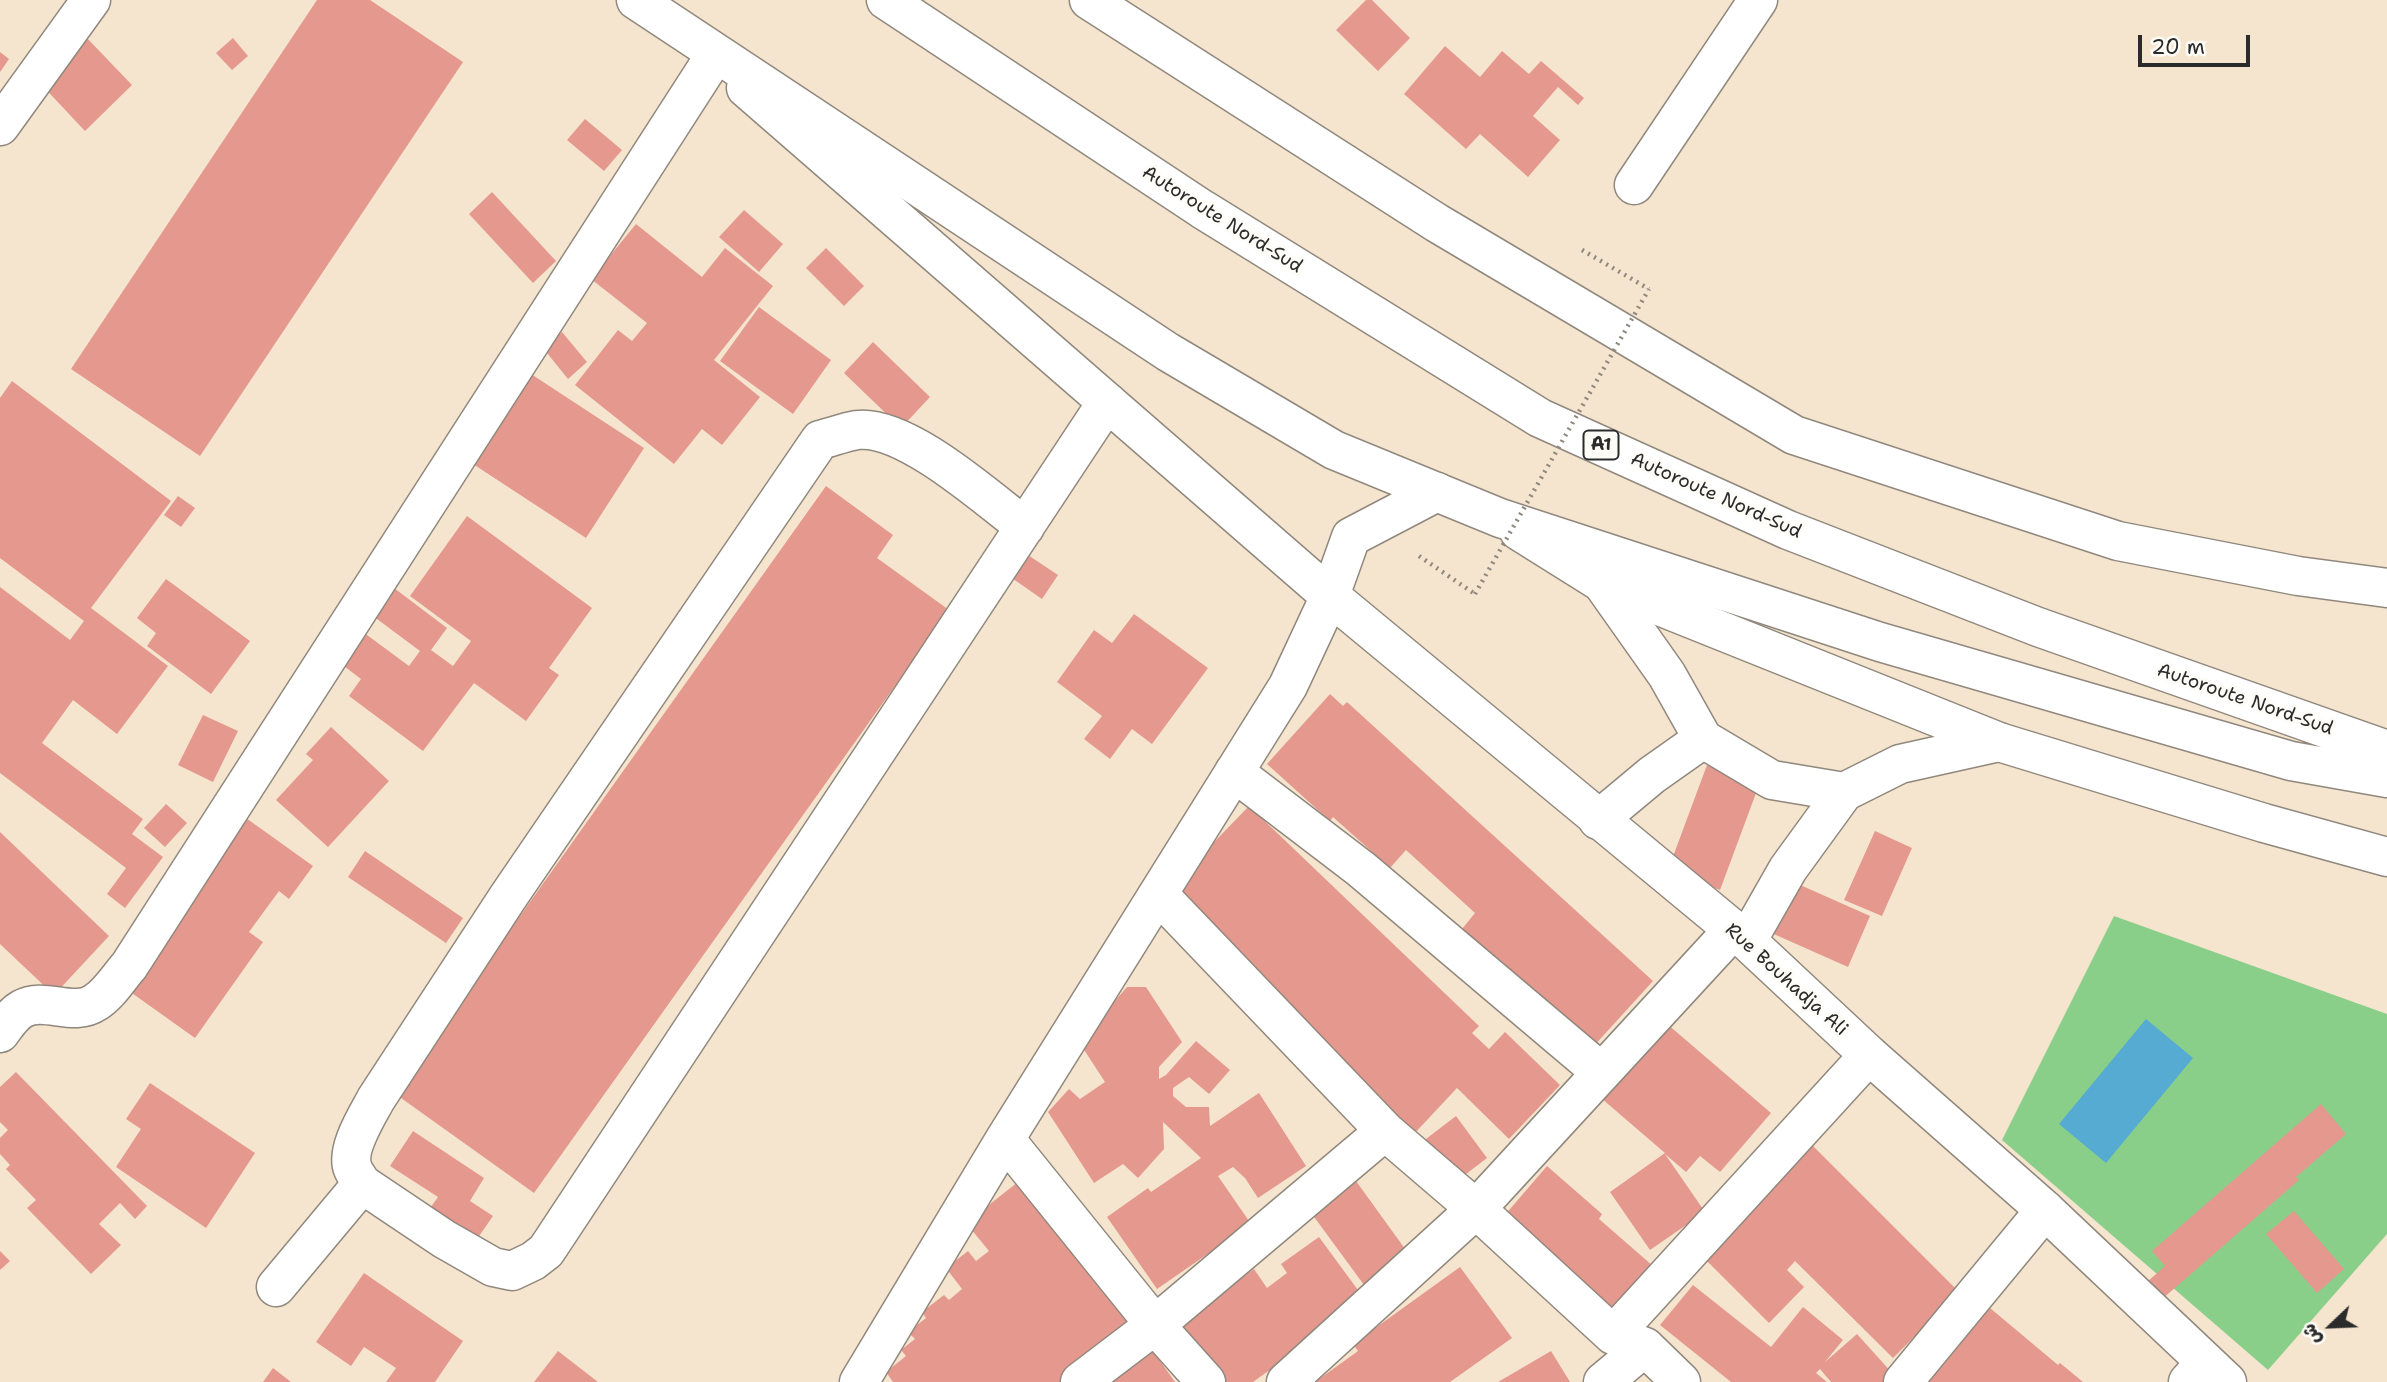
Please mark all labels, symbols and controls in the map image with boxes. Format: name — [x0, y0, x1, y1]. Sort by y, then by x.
scale bar — [2142, 21, 2254, 65]
text: 20 m — [2151, 33, 2205, 61]
street label: Autoroute Nord-Sud — [1138, 161, 1306, 279]
road number: A1 — [1584, 430, 1618, 460]
street label: Autoroute Nord-Sud — [1627, 448, 1805, 544]
street label: Autoroute Nord-Sud — [2154, 659, 2336, 741]
street label: Rue Bouhadja Ali — [1720, 919, 1852, 1041]
north arrow — [2296, 1291, 2366, 1361]
text: ش — [2296, 1320, 2327, 1349]

